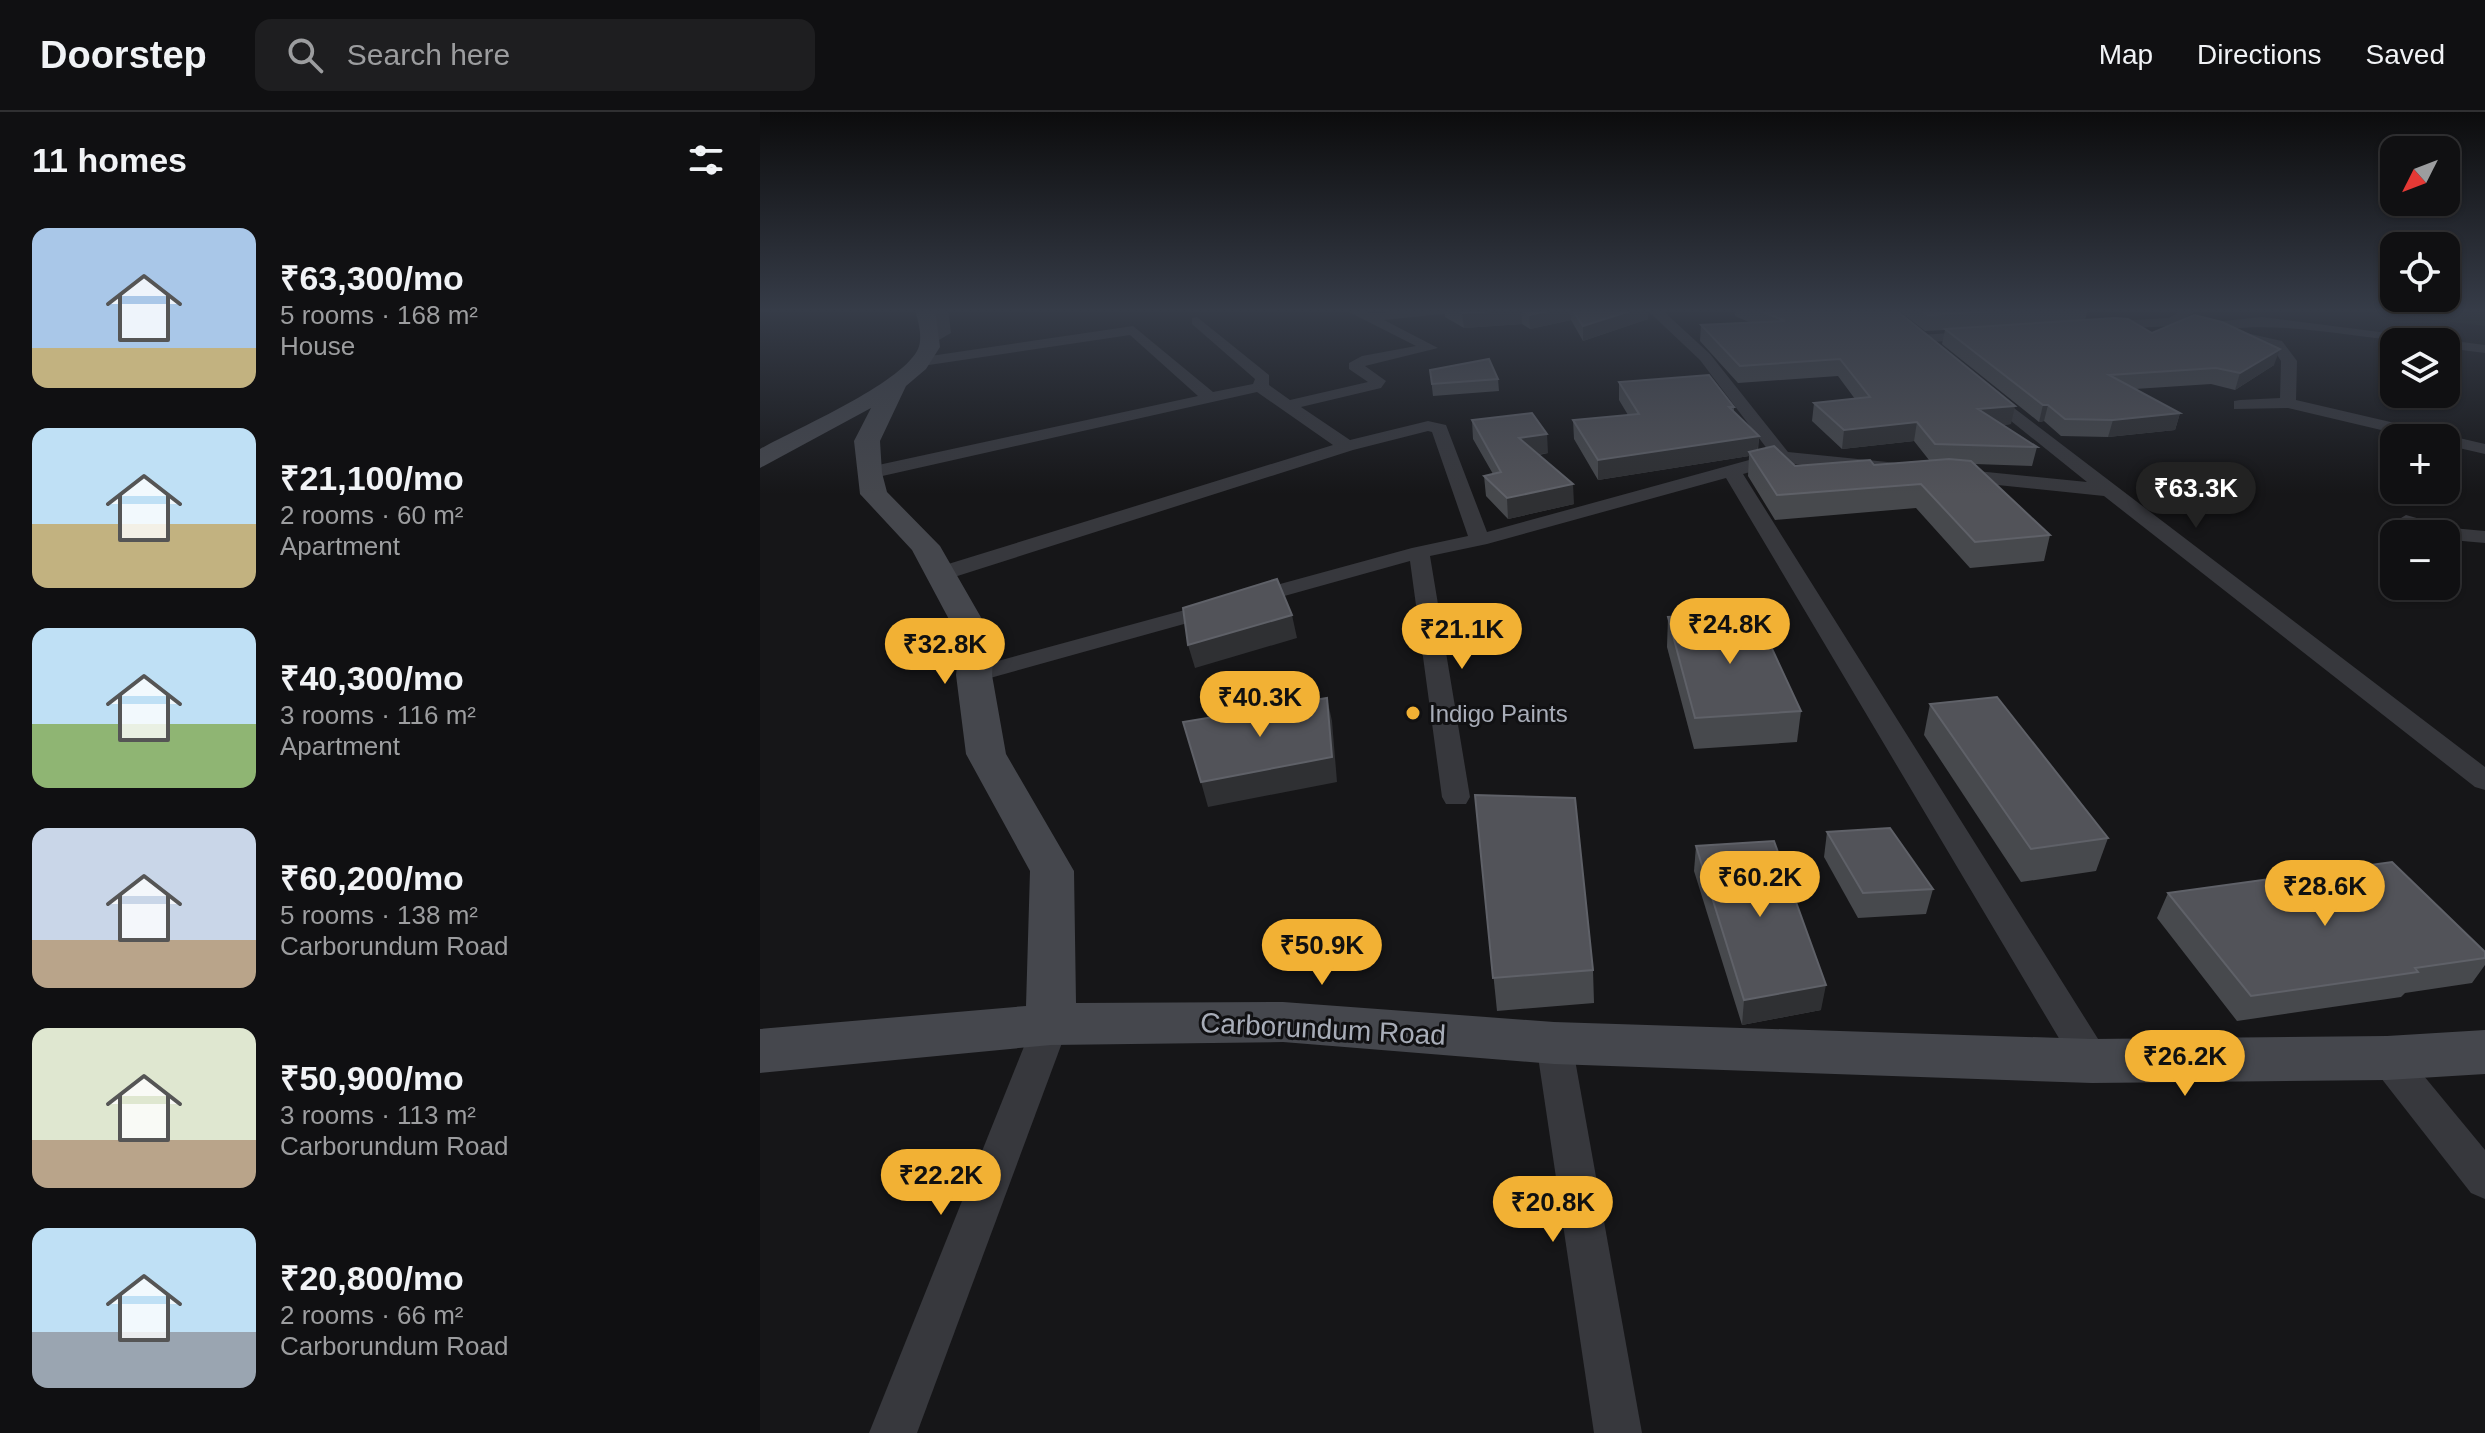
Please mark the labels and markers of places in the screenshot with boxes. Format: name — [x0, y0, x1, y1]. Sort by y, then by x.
pin: ₹63.3K — [2131, 462, 2261, 530]
pin: ₹24.8K — [1665, 598, 1795, 666]
pin: ₹21.1K — [1397, 603, 1527, 671]
pin: ₹32.8K — [880, 618, 1010, 686]
pin: ₹40.3K — [1195, 671, 1325, 739]
place label: Indigo Paints — [1429, 700, 1568, 727]
marker: Indigo Paints — [1404, 704, 1422, 722]
pin: ₹60.2K — [1695, 851, 1825, 919]
pin: ₹28.6K — [2260, 860, 2390, 928]
pin: ₹50.9K — [1257, 919, 1387, 987]
pin: ₹26.2K — [2120, 1030, 2250, 1098]
pin: ₹22.2K — [876, 1149, 1006, 1217]
pin: ₹20.8K — [1488, 1176, 1618, 1244]

